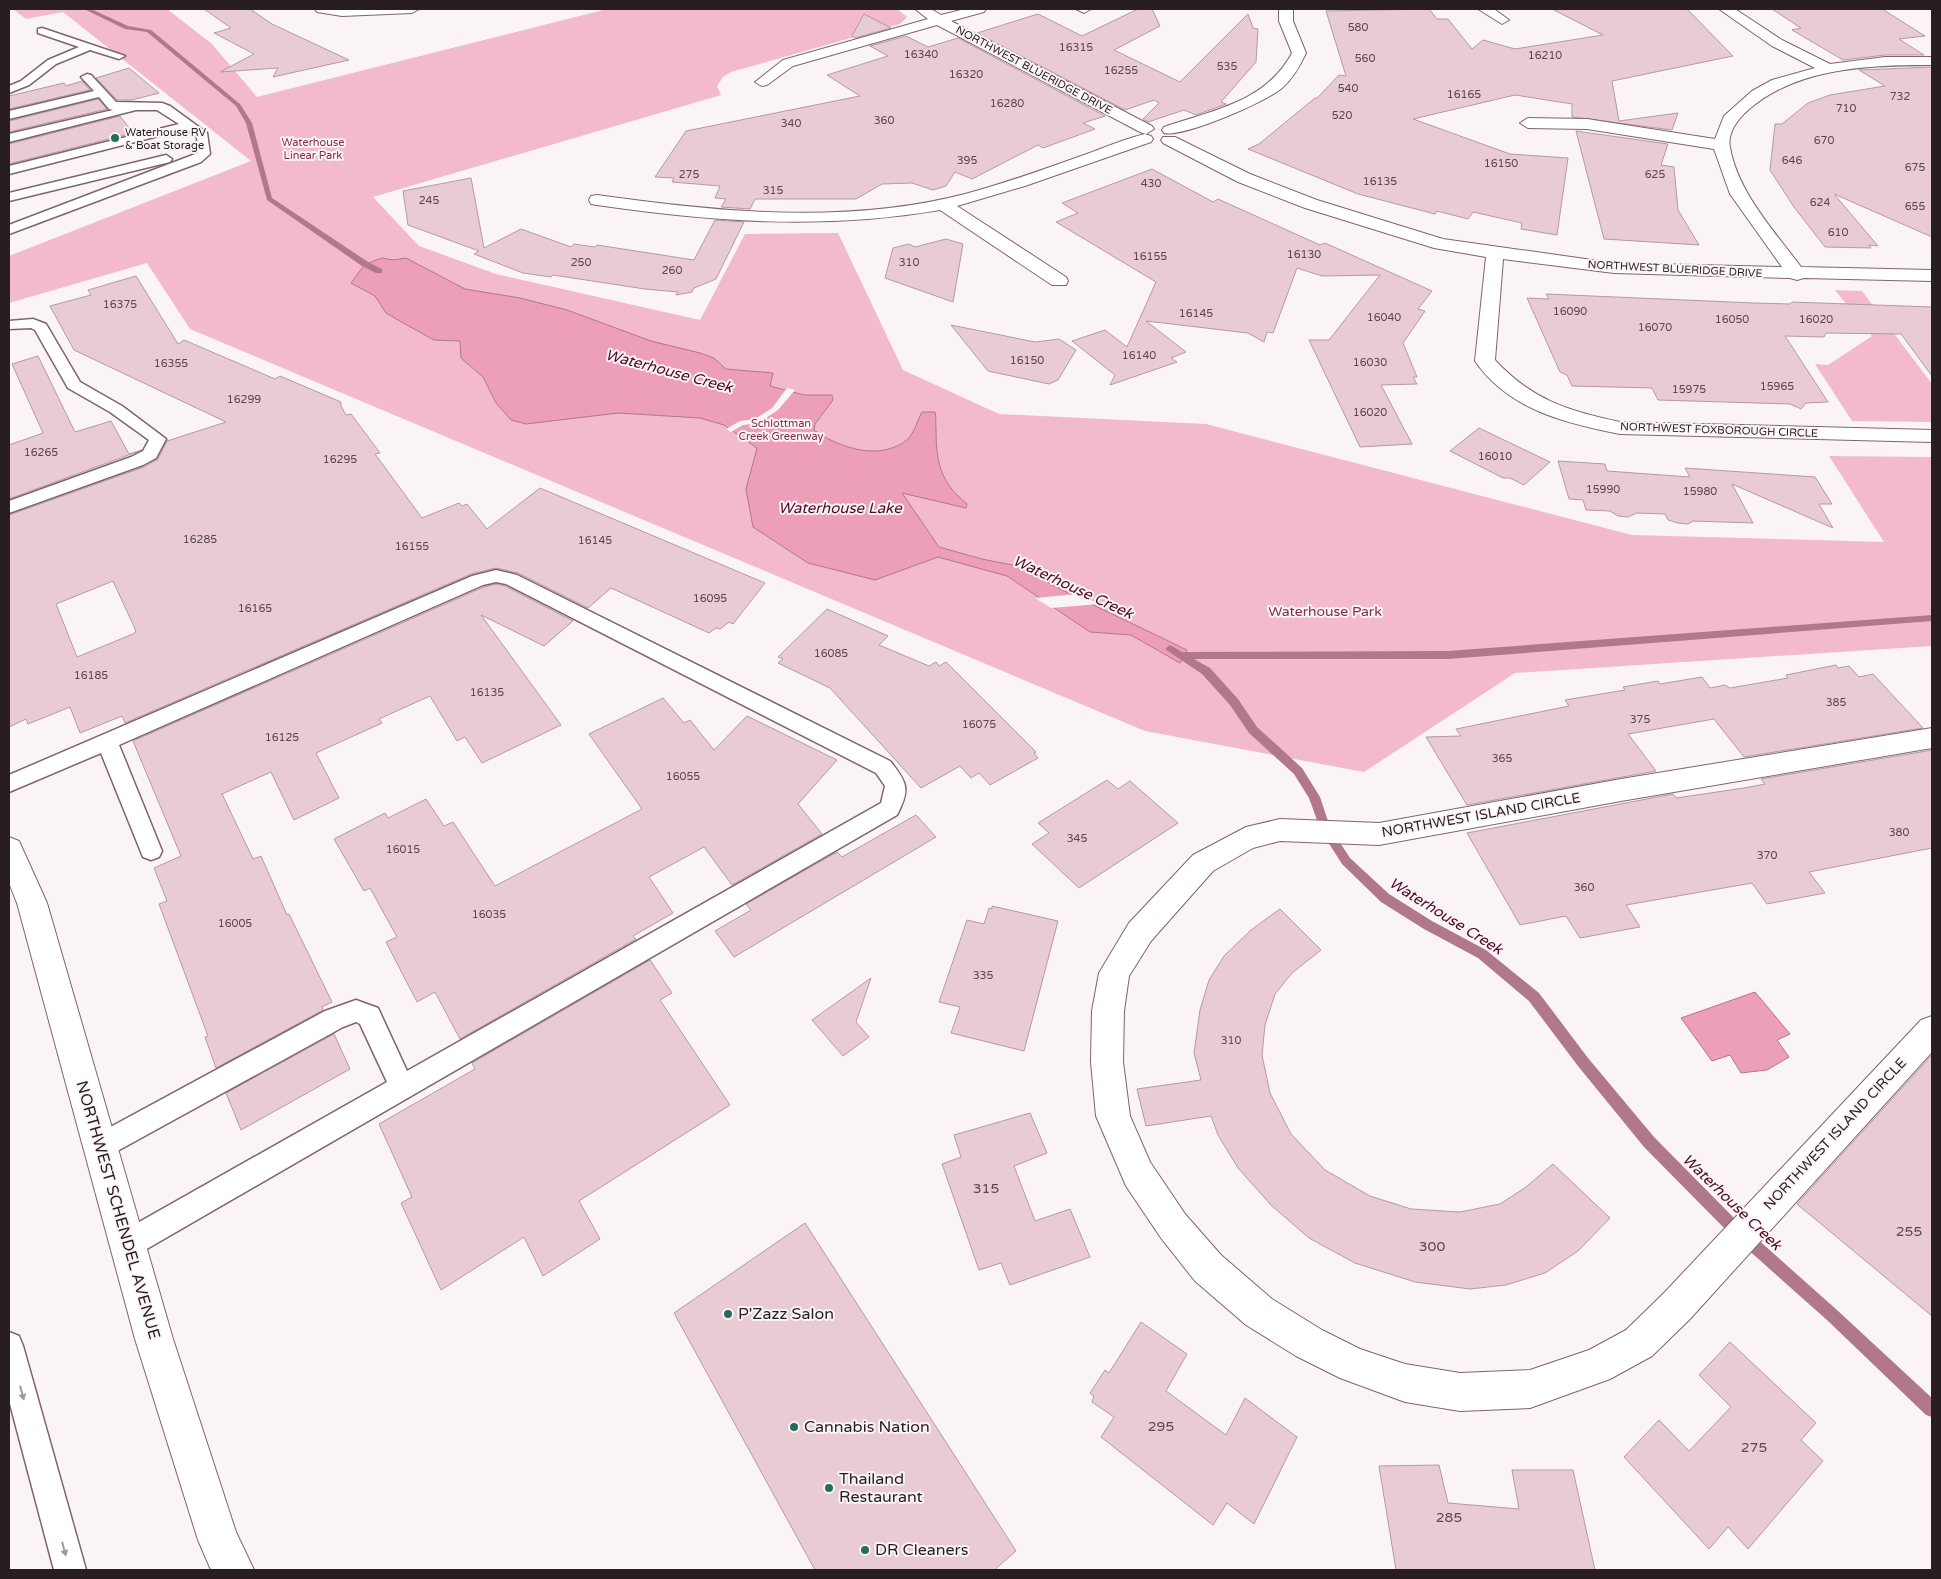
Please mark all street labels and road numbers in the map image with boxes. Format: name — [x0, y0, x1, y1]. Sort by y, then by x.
street label: NORTHWEST BLUERIDGE DRIVE — [954, 23, 1114, 117]
street label: NORTHWEST BLUERIDGE DRIVE — [1587, 258, 1763, 280]
street label: NORTHWEST FOXBOROUGH CIRCLE — [1620, 420, 1818, 440]
street label: NORTHWEST ISLAND CIRCLE — [1380, 789, 1582, 841]
street label: NORTHWEST ISLAND CIRCLE — [1760, 1054, 1910, 1214]
street label: NORTHWEST SCHENDEL AVENUE — [71, 1078, 165, 1342]

